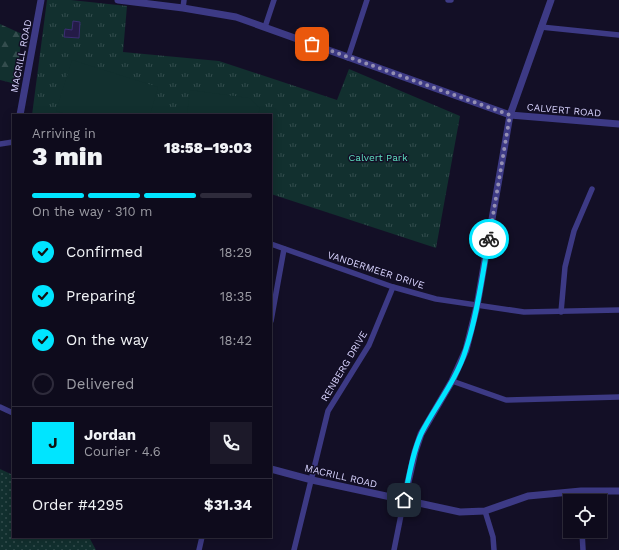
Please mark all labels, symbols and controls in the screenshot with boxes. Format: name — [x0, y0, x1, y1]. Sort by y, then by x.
street label: MACRILL ROAD — [9, 19, 33, 93]
pin — [295, 27, 329, 61]
icon: bag — [301, 33, 323, 55]
street label: CALVERT ROAD — [526, 101, 602, 119]
text: Arriving in — [32, 126, 96, 141]
text: 18:58–19:03 — [164, 139, 252, 157]
text: 3 min — [32, 141, 103, 171]
park label: Calvert Park — [348, 152, 408, 163]
text: On the way · 310 m — [32, 204, 152, 219]
courier — [469, 219, 509, 259]
icon: bike — [478, 228, 500, 250]
icon: check — [32, 241, 54, 263]
text: Confirmed — [66, 243, 143, 261]
text: 18:29 — [219, 245, 252, 260]
street label: VANDERMEER DRIVE — [326, 249, 426, 291]
icon: check — [32, 285, 54, 307]
text: Preparing — [66, 287, 135, 305]
text: 18:35 — [220, 289, 252, 304]
icon: check — [32, 329, 54, 351]
street label: RENBERG DRIVE — [319, 329, 369, 403]
text: On the way — [66, 331, 148, 349]
text: 18:42 — [220, 333, 252, 348]
text: Delivered — [66, 375, 134, 393]
button: phone — [210, 422, 252, 464]
text: Jordan — [84, 426, 136, 444]
text: J — [48, 434, 58, 452]
text: Courier · 4.6 — [84, 444, 161, 459]
street label: MACRILL ROAD — [304, 462, 378, 490]
pin — [387, 483, 421, 517]
icon: home — [393, 489, 415, 511]
map controls — [563, 494, 607, 538]
button: locate — [563, 494, 607, 538]
text: Order #4295 — [32, 496, 123, 514]
text: $31.34 — [204, 496, 252, 514]

